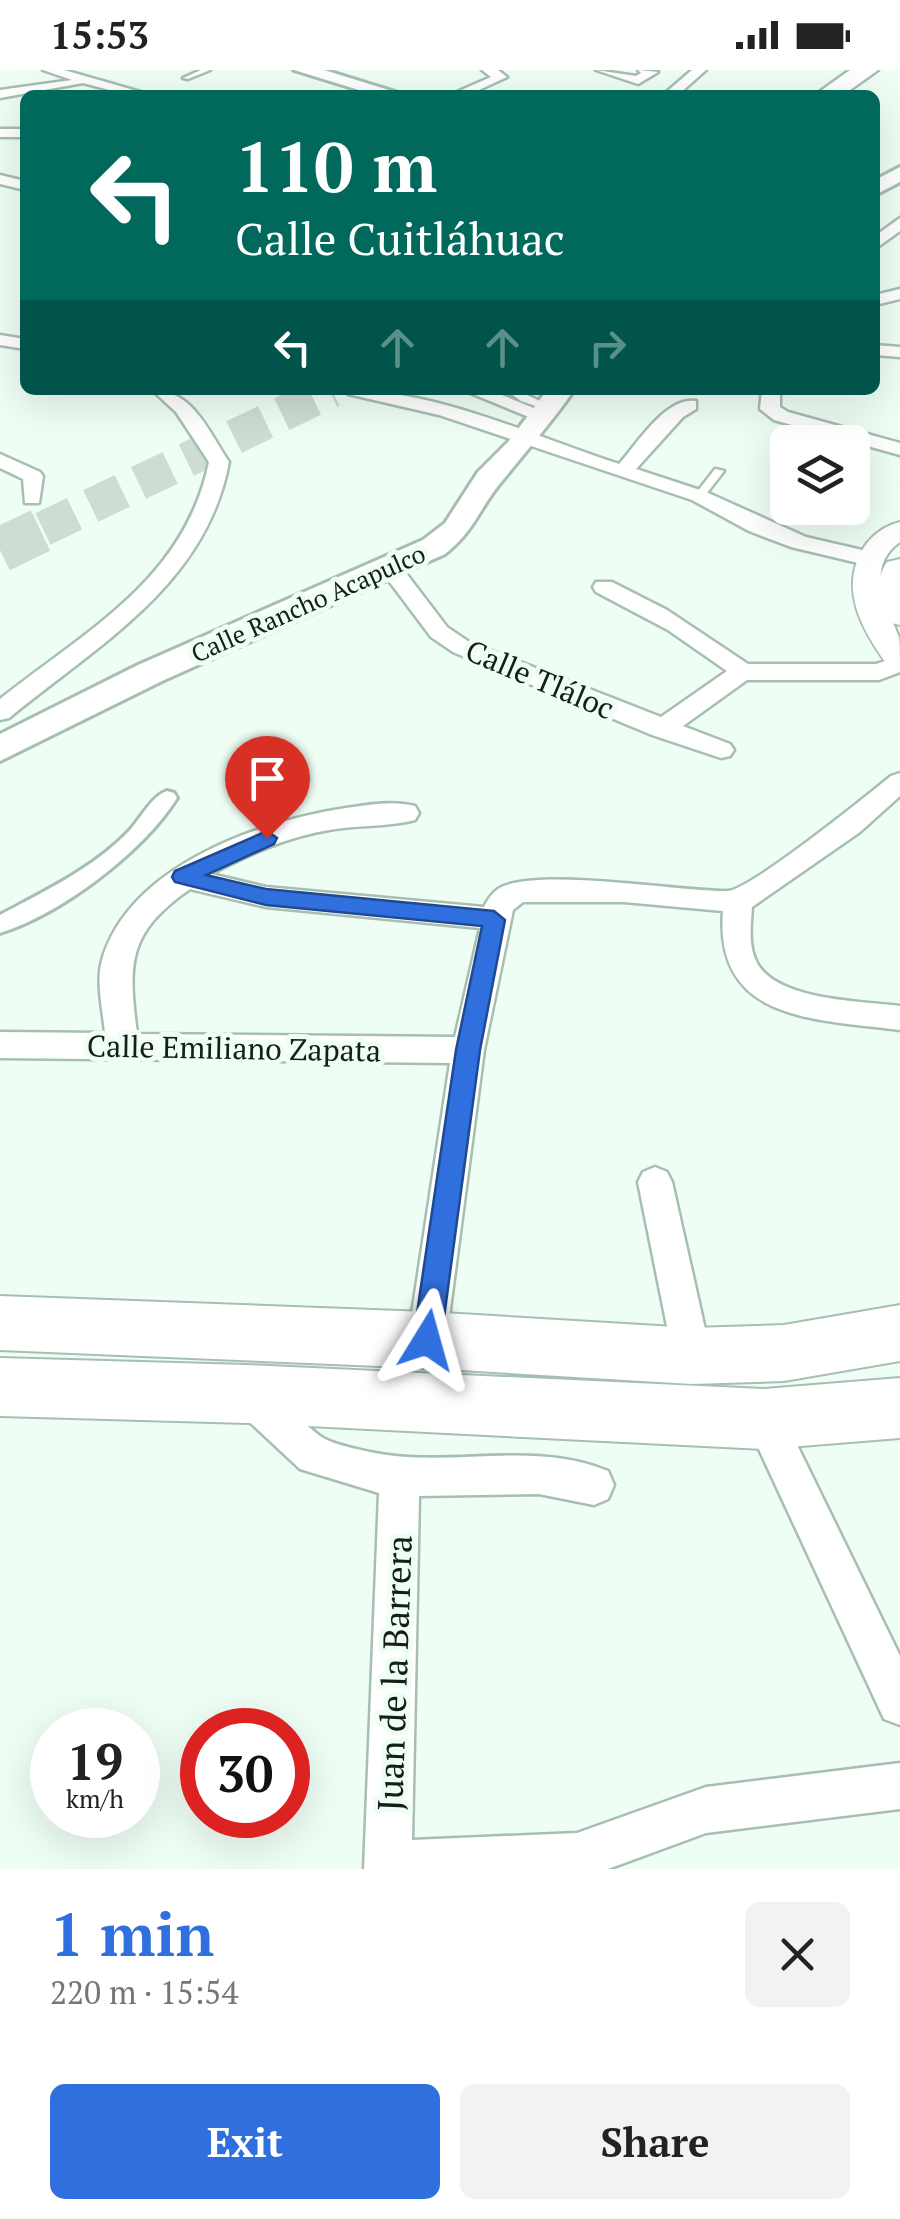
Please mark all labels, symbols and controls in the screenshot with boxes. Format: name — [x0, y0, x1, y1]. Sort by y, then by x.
text: 15:53 — [50, 10, 149, 60]
text: 110 m — [235, 119, 437, 212]
icon: left — [70, 130, 200, 260]
text: Calle Cuitláhuac — [235, 208, 565, 268]
icon: left — [265, 320, 320, 375]
icon: ahead — [370, 320, 425, 375]
icon: ahead — [475, 320, 530, 375]
icon: right — [580, 320, 635, 375]
map controls — [770, 425, 870, 525]
button: layers — [770, 425, 870, 525]
street label: Calle Rancho Acapulco — [186, 536, 430, 670]
street label: Calle Tláloc — [460, 630, 620, 728]
pin — [225, 736, 310, 839]
icon: arrive — [240, 751, 295, 806]
street label: Calle Emiliano Zapata — [87, 1025, 381, 1071]
position arrow — [375, 1288, 479, 1392]
street label: Juan de la Barrera — [366, 1534, 422, 1812]
speed limit sign: 30 — [180, 1708, 310, 1838]
text: 19 — [67, 1728, 123, 1794]
text: km/h — [66, 1782, 124, 1815]
text: 1 min — [50, 1894, 214, 1973]
button: close — [745, 1902, 850, 2007]
text: 220 m · 15:54 — [50, 1971, 238, 2013]
button: Exit — [50, 2084, 440, 2199]
button: Share — [460, 2084, 850, 2199]

